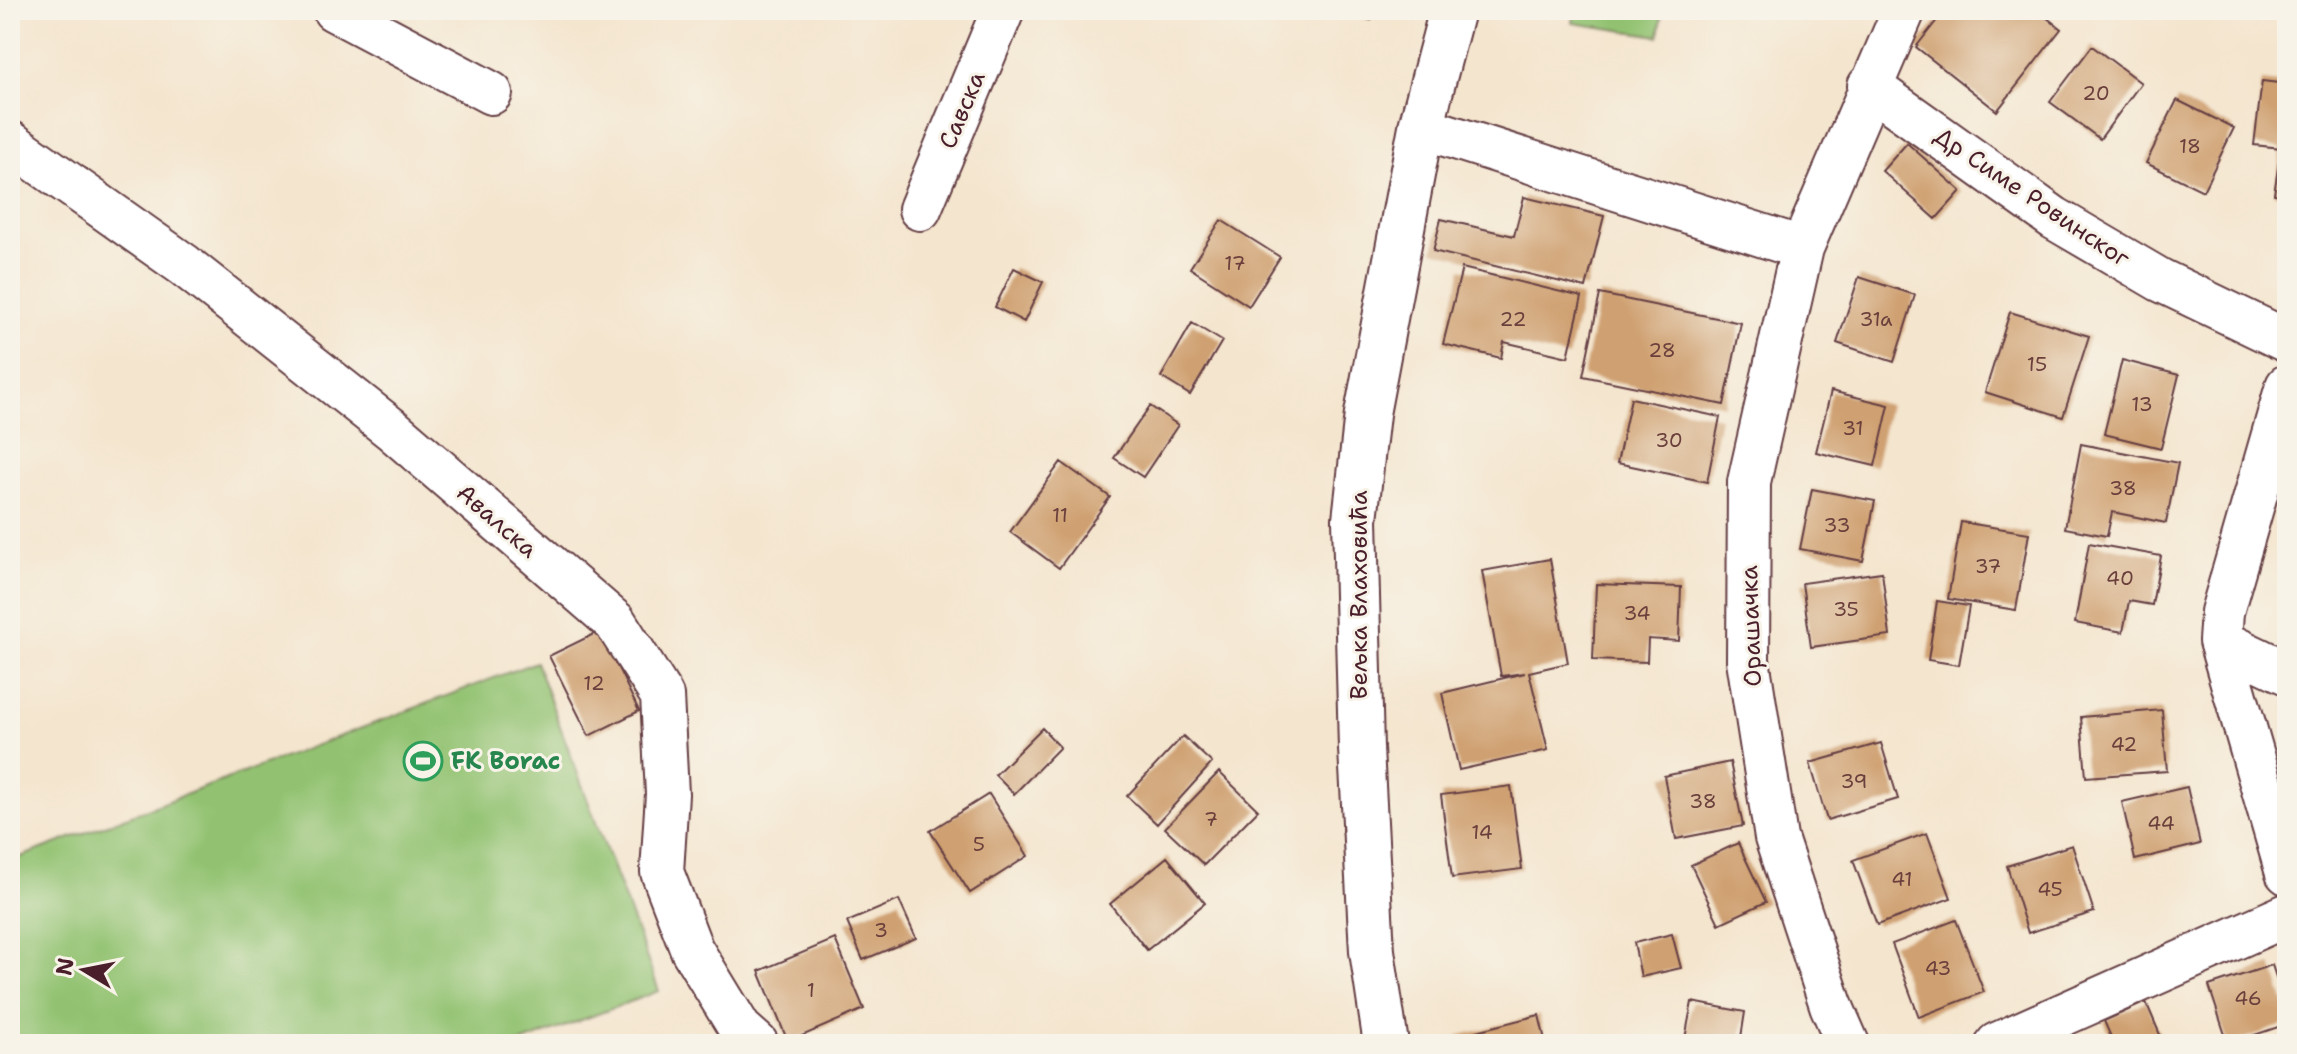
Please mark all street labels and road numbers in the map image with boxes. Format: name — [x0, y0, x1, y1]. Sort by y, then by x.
street label: Савска — [931, 66, 993, 154]
street label: Др Симе Ровинског — [1928, 120, 2136, 275]
street label: Авалска — [450, 477, 544, 565]
street label: Вељка Влаховића — [1343, 490, 1375, 700]
street label: Орашачка — [1733, 565, 1769, 687]

